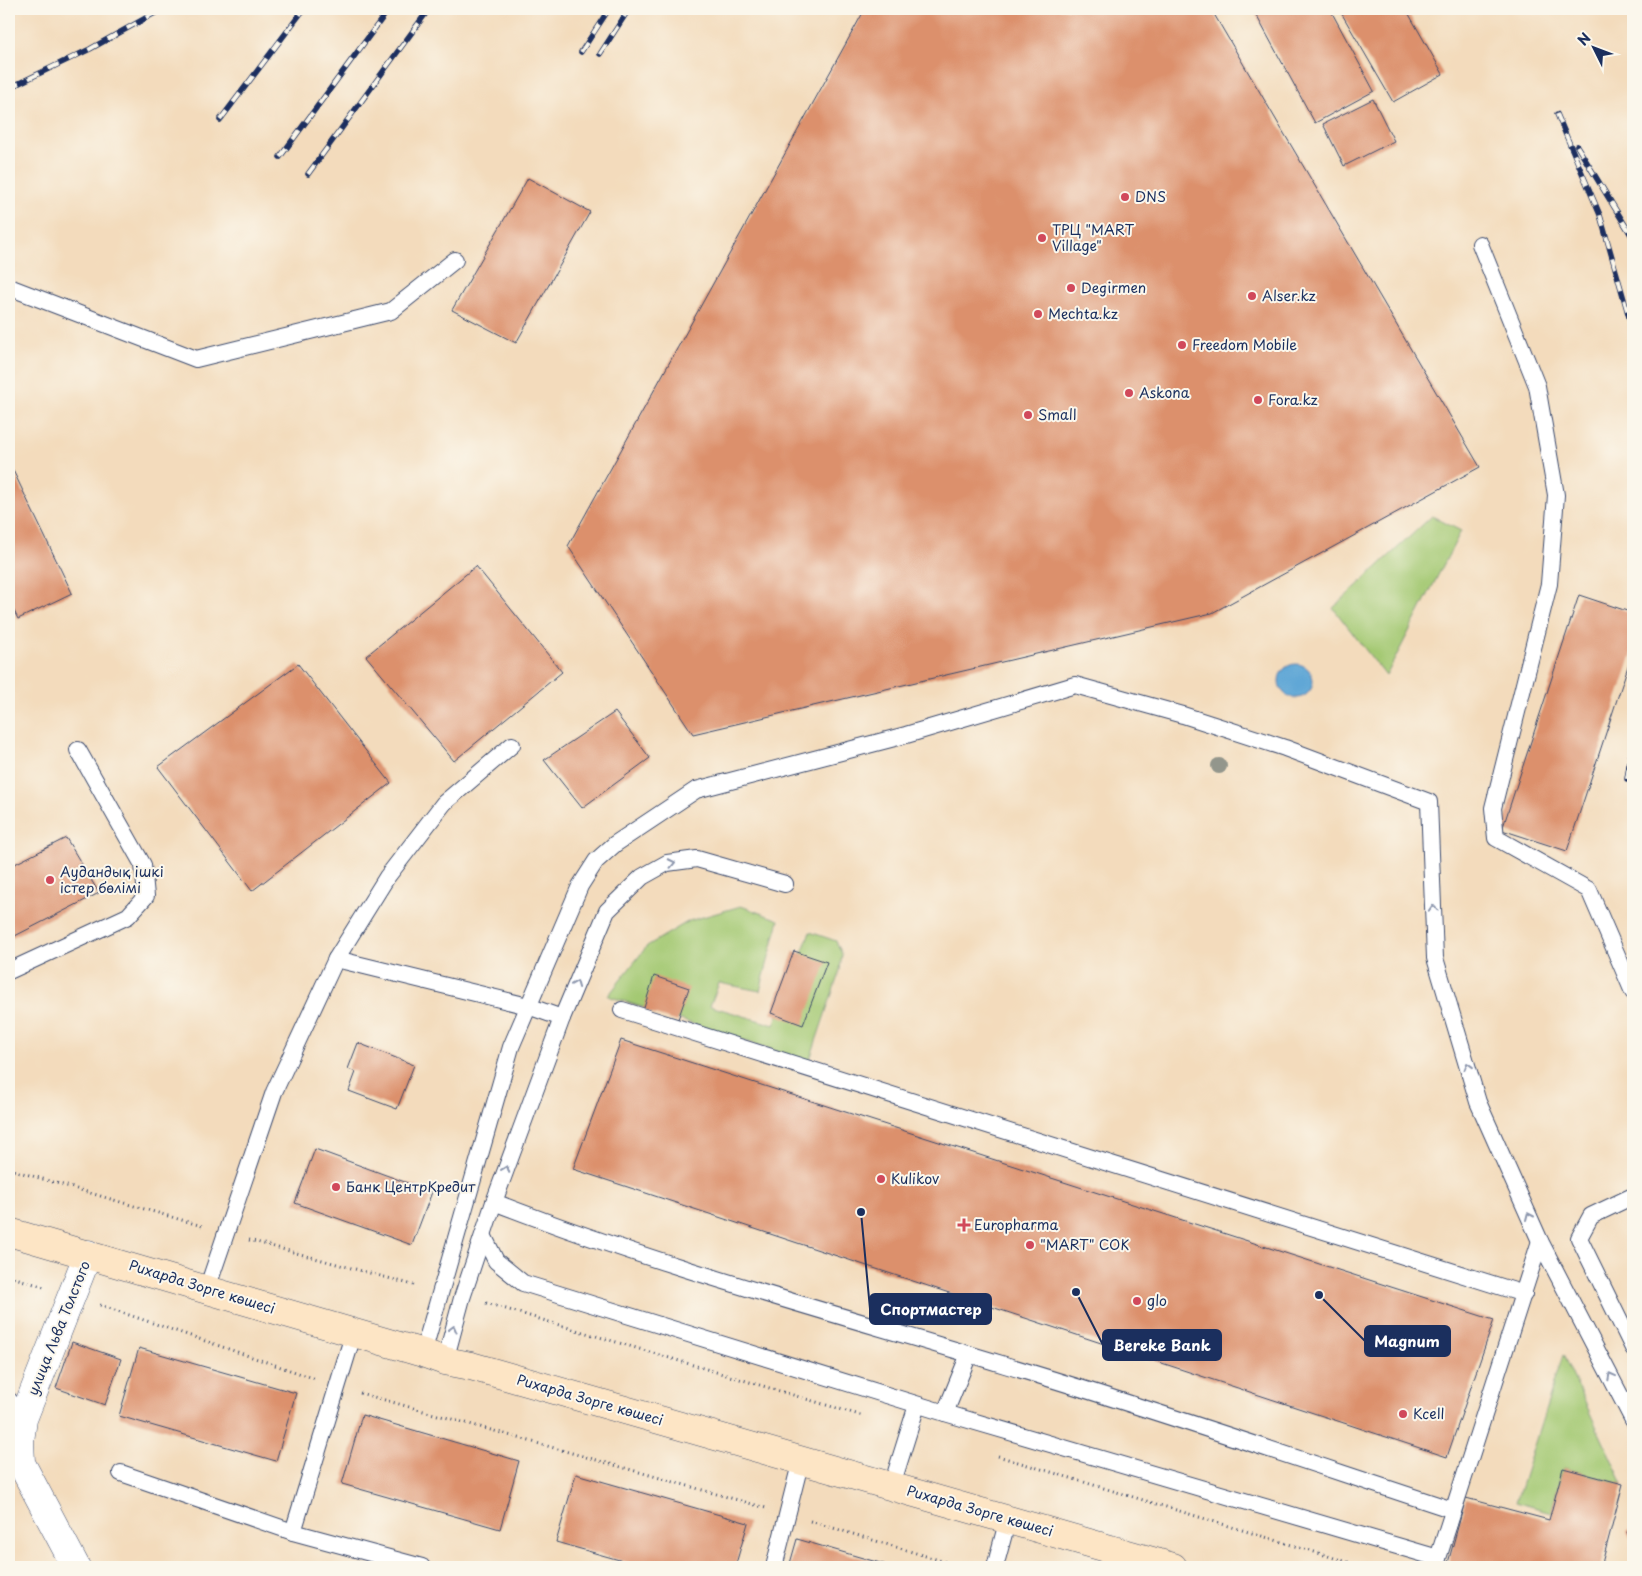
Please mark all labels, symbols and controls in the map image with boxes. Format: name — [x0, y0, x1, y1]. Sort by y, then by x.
north arrow — [1570, 22, 1620, 72]
text: N — [1572, 28, 1595, 50]
place label: DNS — [1135, 186, 1166, 207]
marker: DNS — [1119, 191, 1131, 203]
place label: ТРЦ "MART Village" — [1052, 219, 1134, 256]
marker: ТРЦ "MART Village" — [1036, 232, 1048, 244]
place label: Degirmen — [1081, 277, 1146, 298]
marker: Degirmen — [1065, 282, 1077, 294]
place label: Alser.kz — [1262, 285, 1316, 306]
marker: Alser.kz — [1246, 290, 1258, 302]
place label: Mechta.kz — [1048, 303, 1118, 324]
marker: Mechta.kz — [1032, 308, 1044, 320]
place label: Freedom Mobile — [1192, 334, 1297, 355]
marker: Freedom Mobile — [1176, 339, 1188, 351]
place label: Askona — [1139, 382, 1190, 403]
marker: Askona — [1123, 387, 1135, 399]
place label: Fora.kz — [1268, 389, 1318, 410]
marker: Fora.kz — [1252, 394, 1264, 406]
place label: Small — [1038, 404, 1077, 425]
marker: Small — [1022, 409, 1034, 421]
one-way arrow — [668, 858, 677, 868]
place label: Аудандық ішкі істер бөлімі — [60, 861, 164, 898]
marker: Аудандық ішкі істер бөлімі — [44, 874, 56, 886]
one-way arrow — [1427, 904, 1438, 912]
one-way arrow — [570, 980, 580, 989]
one-way arrow — [1463, 1062, 1473, 1070]
one-way arrow — [500, 1165, 510, 1174]
place label: Kulikov — [891, 1168, 939, 1189]
marker: Kulikov — [875, 1173, 887, 1185]
place label: Банк ЦентрКредит — [346, 1176, 476, 1197]
marker: Банк ЦентрКредит — [330, 1181, 342, 1193]
one-way arrow — [1524, 1212, 1535, 1221]
place label: Europharma — [974, 1214, 1058, 1235]
marker: Europharma — [958, 1219, 970, 1231]
place label: "MART" СОК — [1040, 1234, 1129, 1255]
marker: "MART" СОК — [1024, 1239, 1036, 1251]
street label: Рихарда Зорге көшесі — [127, 1254, 278, 1319]
street label: улица Льва Толстого — [22, 1257, 95, 1398]
place label: glo — [1147, 1290, 1167, 1311]
callout: Спортмастер — [870, 1294, 991, 1324]
marker: glo — [1131, 1295, 1143, 1307]
text: Спортмастер — [880, 1297, 982, 1320]
one-way arrow — [448, 1326, 458, 1334]
callout: Magnum — [1365, 1326, 1450, 1356]
text: Magnum — [1374, 1329, 1440, 1352]
callout: Bereke Bank — [1103, 1330, 1221, 1360]
text: Bereke Bank — [1113, 1333, 1211, 1356]
street label: Рихарда Зорге көшесі — [514, 1369, 666, 1431]
one-way arrow — [1607, 1373, 1617, 1382]
place label: Kcell — [1413, 1403, 1444, 1424]
marker: Kcell — [1397, 1408, 1409, 1420]
street label: Рихарда Зорге көшесі — [904, 1480, 1056, 1542]

